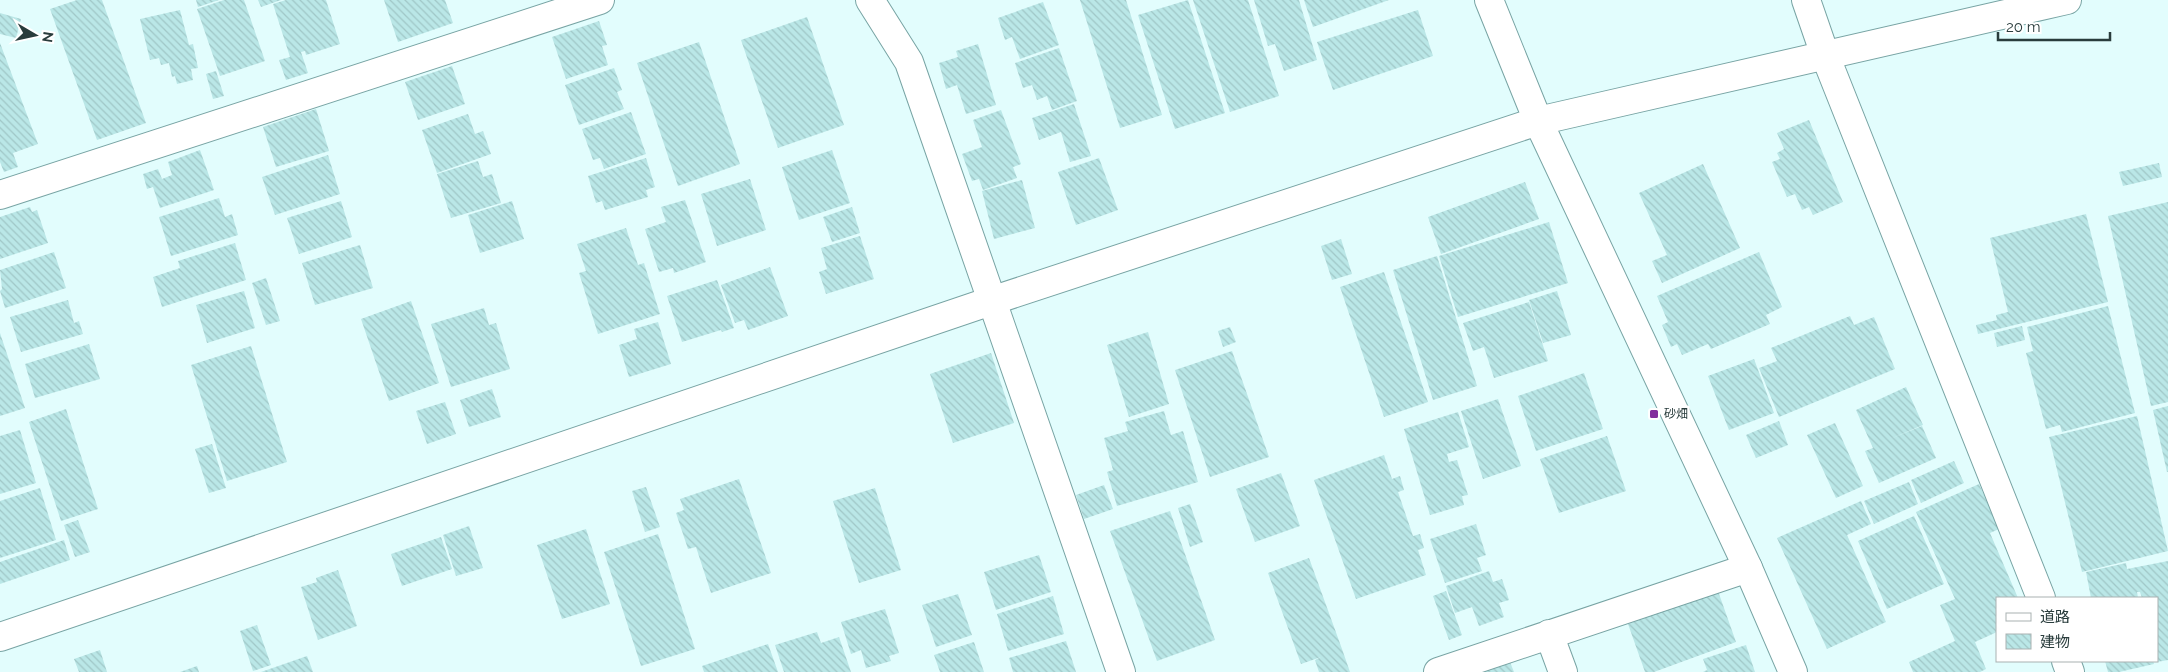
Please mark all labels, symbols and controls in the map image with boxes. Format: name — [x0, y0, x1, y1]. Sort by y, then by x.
north arrow — [10, 10, 60, 60]
scale bar — [1998, 10, 2110, 42]
text: 20 m — [2006, 18, 2041, 36]
text: N — [39, 31, 57, 44]
place label: 砂畑 — [1664, 407, 1688, 421]
marker: 砂畑 — [1648, 408, 1660, 420]
legend — [1996, 597, 2158, 662]
text: 道路 — [2040, 608, 2070, 626]
text: 建物 — [2040, 633, 2070, 651]

